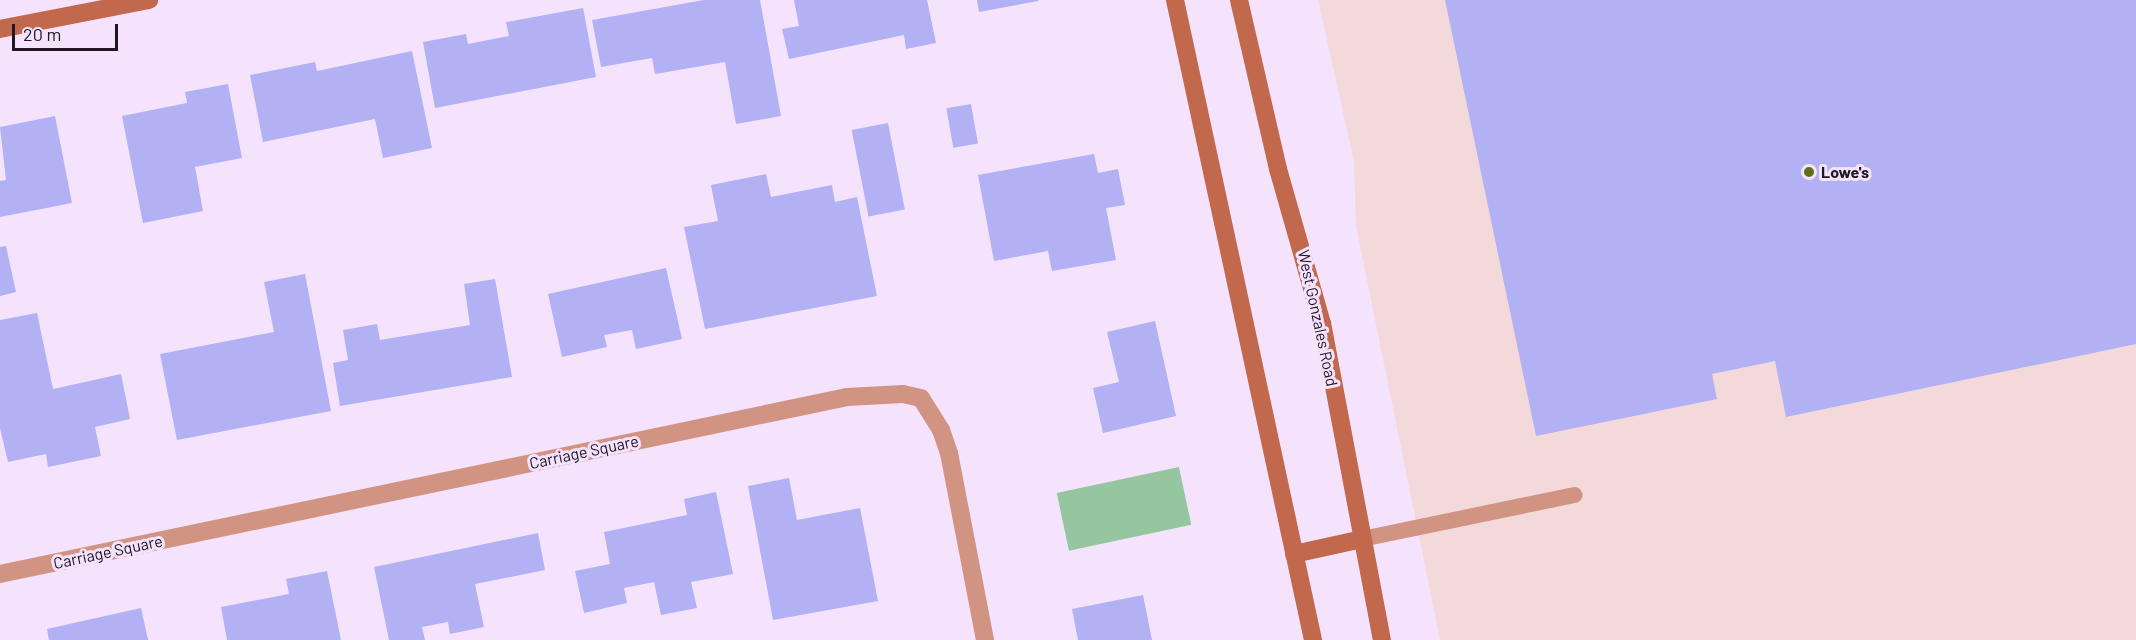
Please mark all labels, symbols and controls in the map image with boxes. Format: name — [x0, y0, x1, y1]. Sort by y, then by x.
scale bar — [15, 12, 122, 50]
text: 20 m — [23, 23, 61, 45]
place label: Lowe's — [1821, 162, 1869, 182]
marker: Lowe's — [1802, 165, 1816, 179]
street label: West Gonzales Road — [1294, 248, 1342, 388]
street label: Carriage Square — [528, 431, 640, 473]
street label: Carriage Square — [52, 531, 164, 573]

